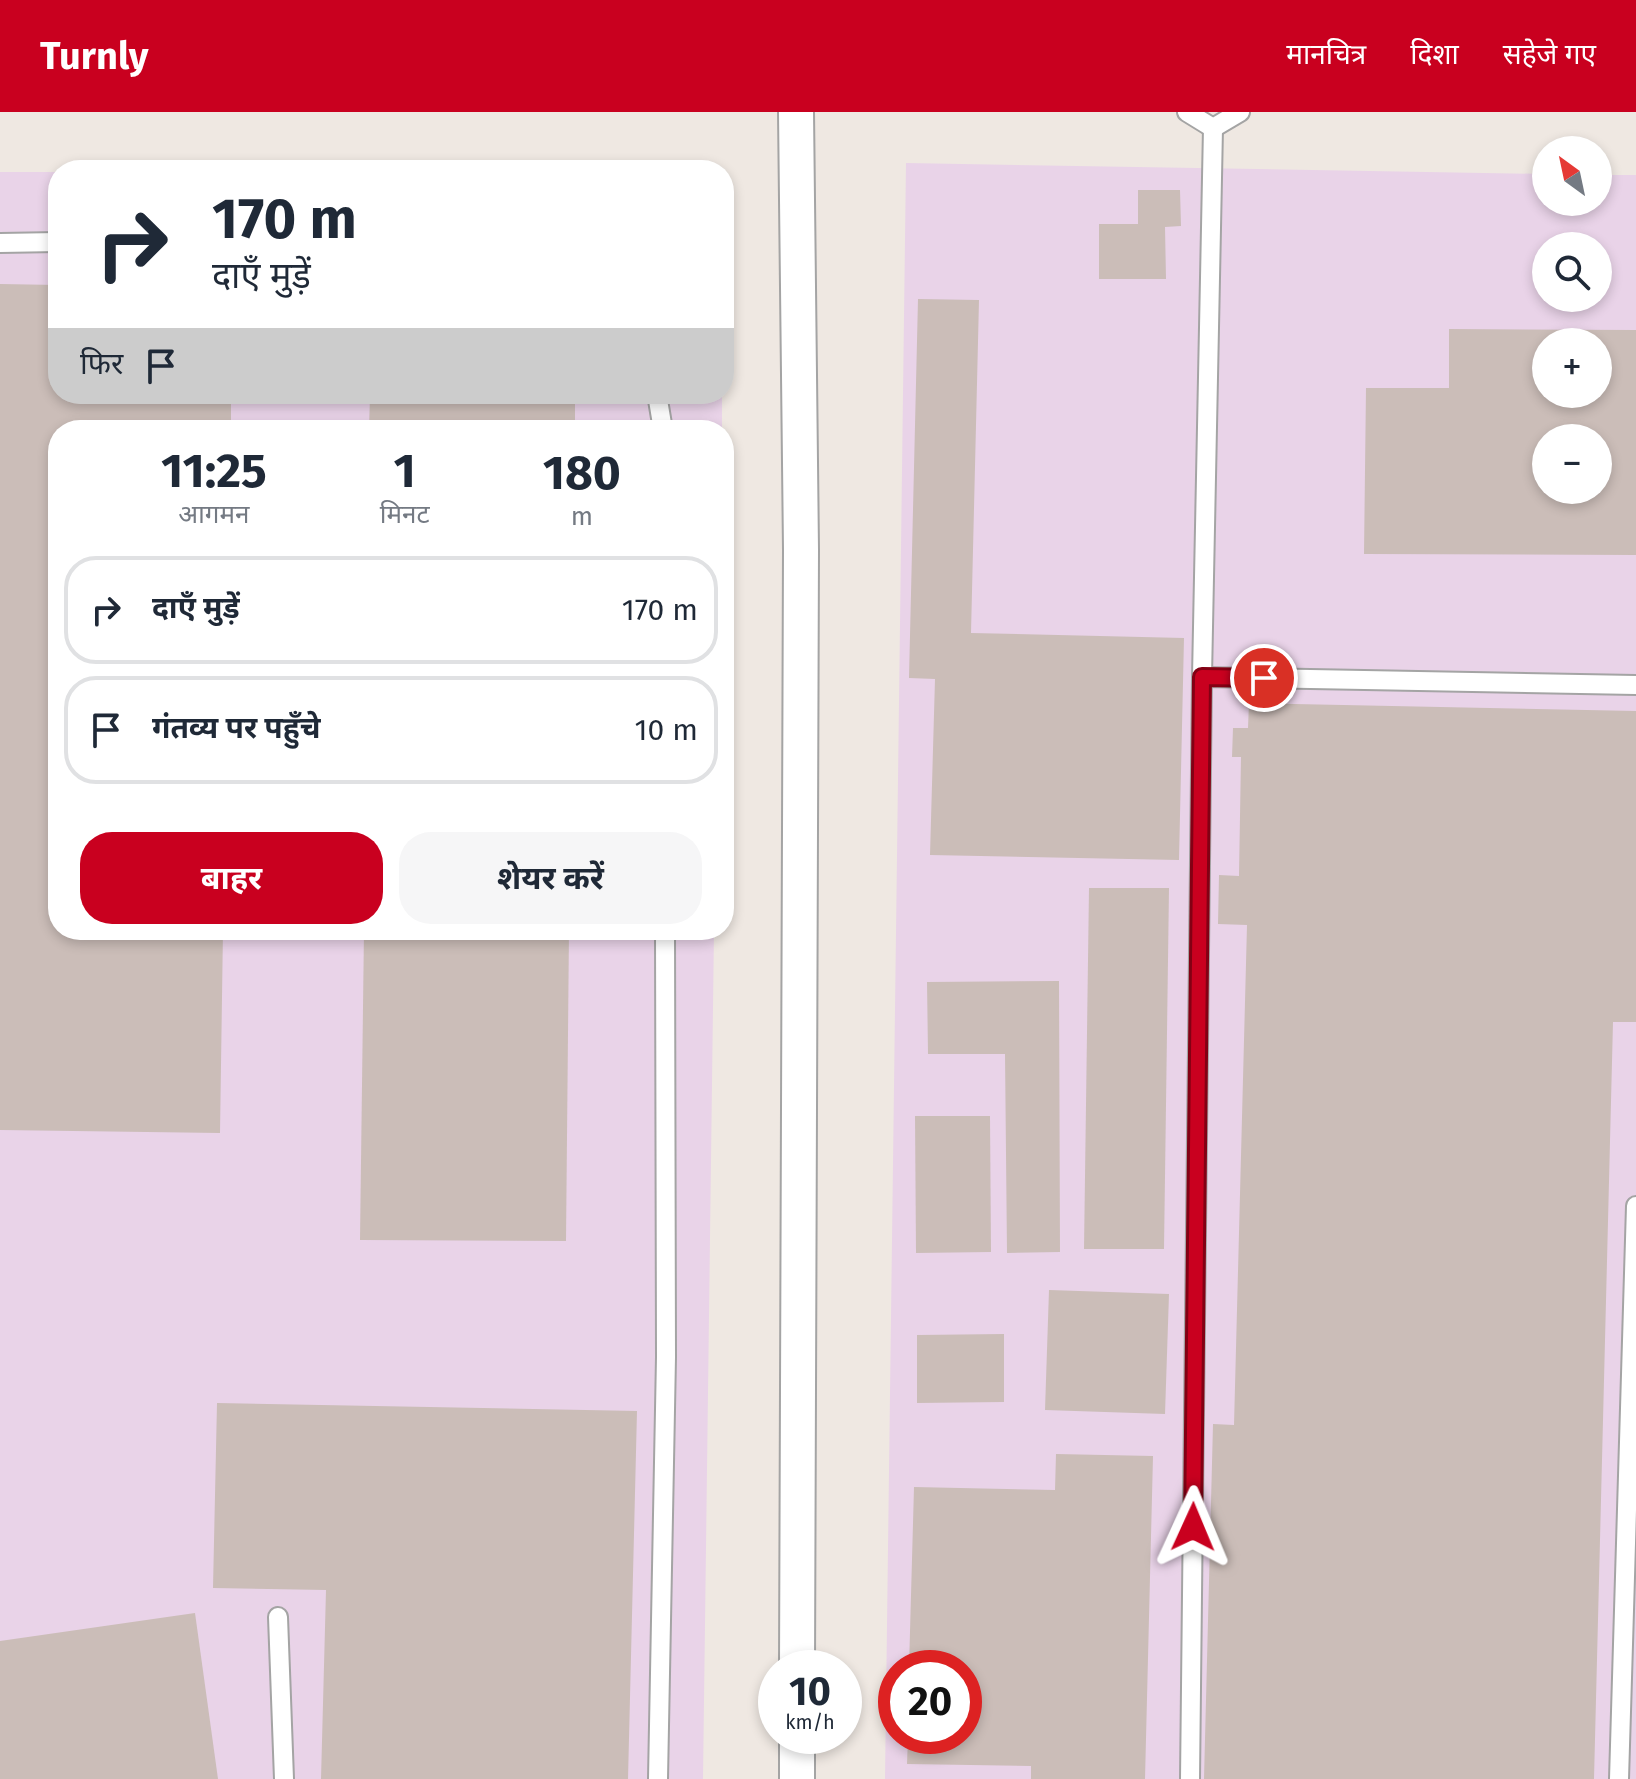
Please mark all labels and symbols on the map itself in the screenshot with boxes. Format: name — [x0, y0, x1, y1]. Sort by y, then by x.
north arrow — [1532, 136, 1612, 216]
pin — [1230, 644, 1298, 712]
position arrow — [1151, 1485, 1235, 1569]
speed limit sign: 20 — [878, 1650, 982, 1754]

